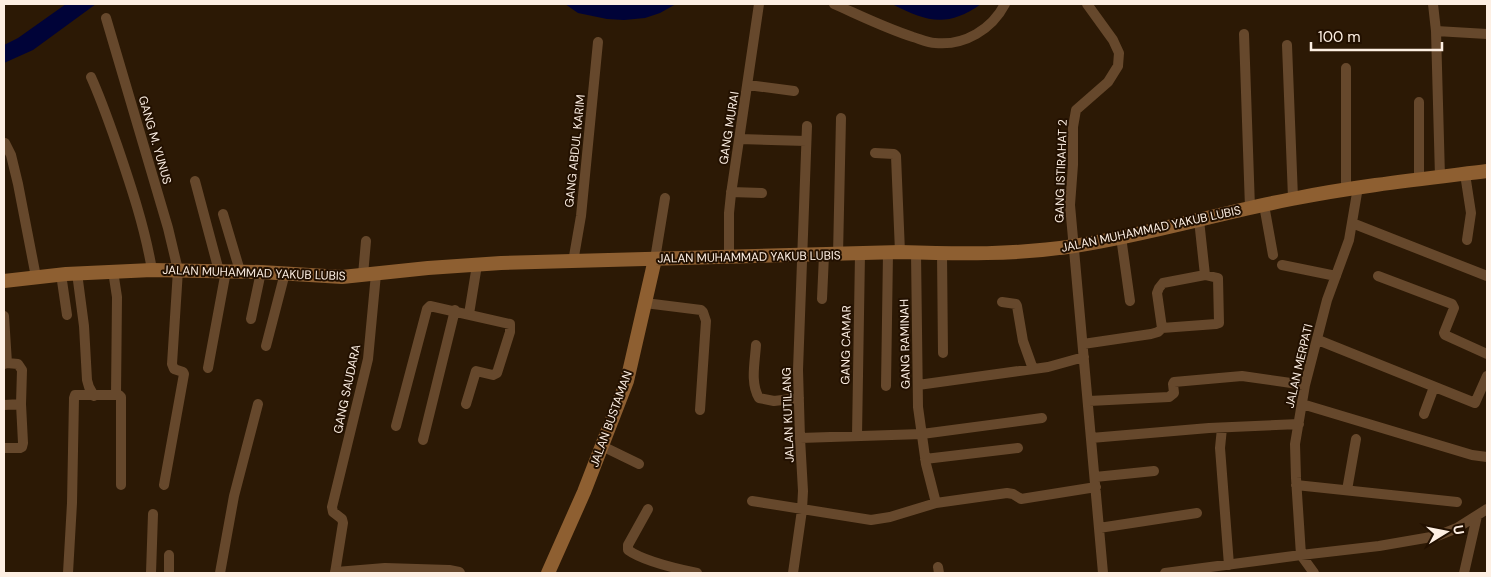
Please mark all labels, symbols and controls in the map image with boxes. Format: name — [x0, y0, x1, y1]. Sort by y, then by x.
scale bar — [1311, 20, 1442, 52]
text: 100 m — [1318, 27, 1361, 47]
street label: GANG MURAI — [715, 90, 743, 166]
street label: GANG M. YUNUS — [135, 94, 175, 186]
street label: GANG ABDUL KARIM — [561, 94, 589, 208]
street label: GANG ISTIRAHAT 2 — [1051, 119, 1071, 223]
street label: JALAN MUHAMMAD YAKUB LUBIS — [1060, 202, 1242, 256]
street label: JALAN MUHAMMAD YAKUB LUBIS — [657, 247, 841, 267]
street label: JALAN MUHAMMAD YAKUB LUBIS — [162, 262, 346, 284]
street label: GANG RAMINAH — [896, 299, 914, 389]
street label: GANG CAMAR — [837, 305, 855, 385]
street label: JALAN MERPATI — [1282, 322, 1316, 410]
street label: GANG SAUDARA — [330, 343, 364, 435]
street label: JALAN KUTILANG — [778, 367, 798, 463]
street label: JALAN BUSTAMAN — [586, 369, 636, 469]
north arrow — [1421, 507, 1471, 557]
text: U — [1449, 523, 1468, 536]

